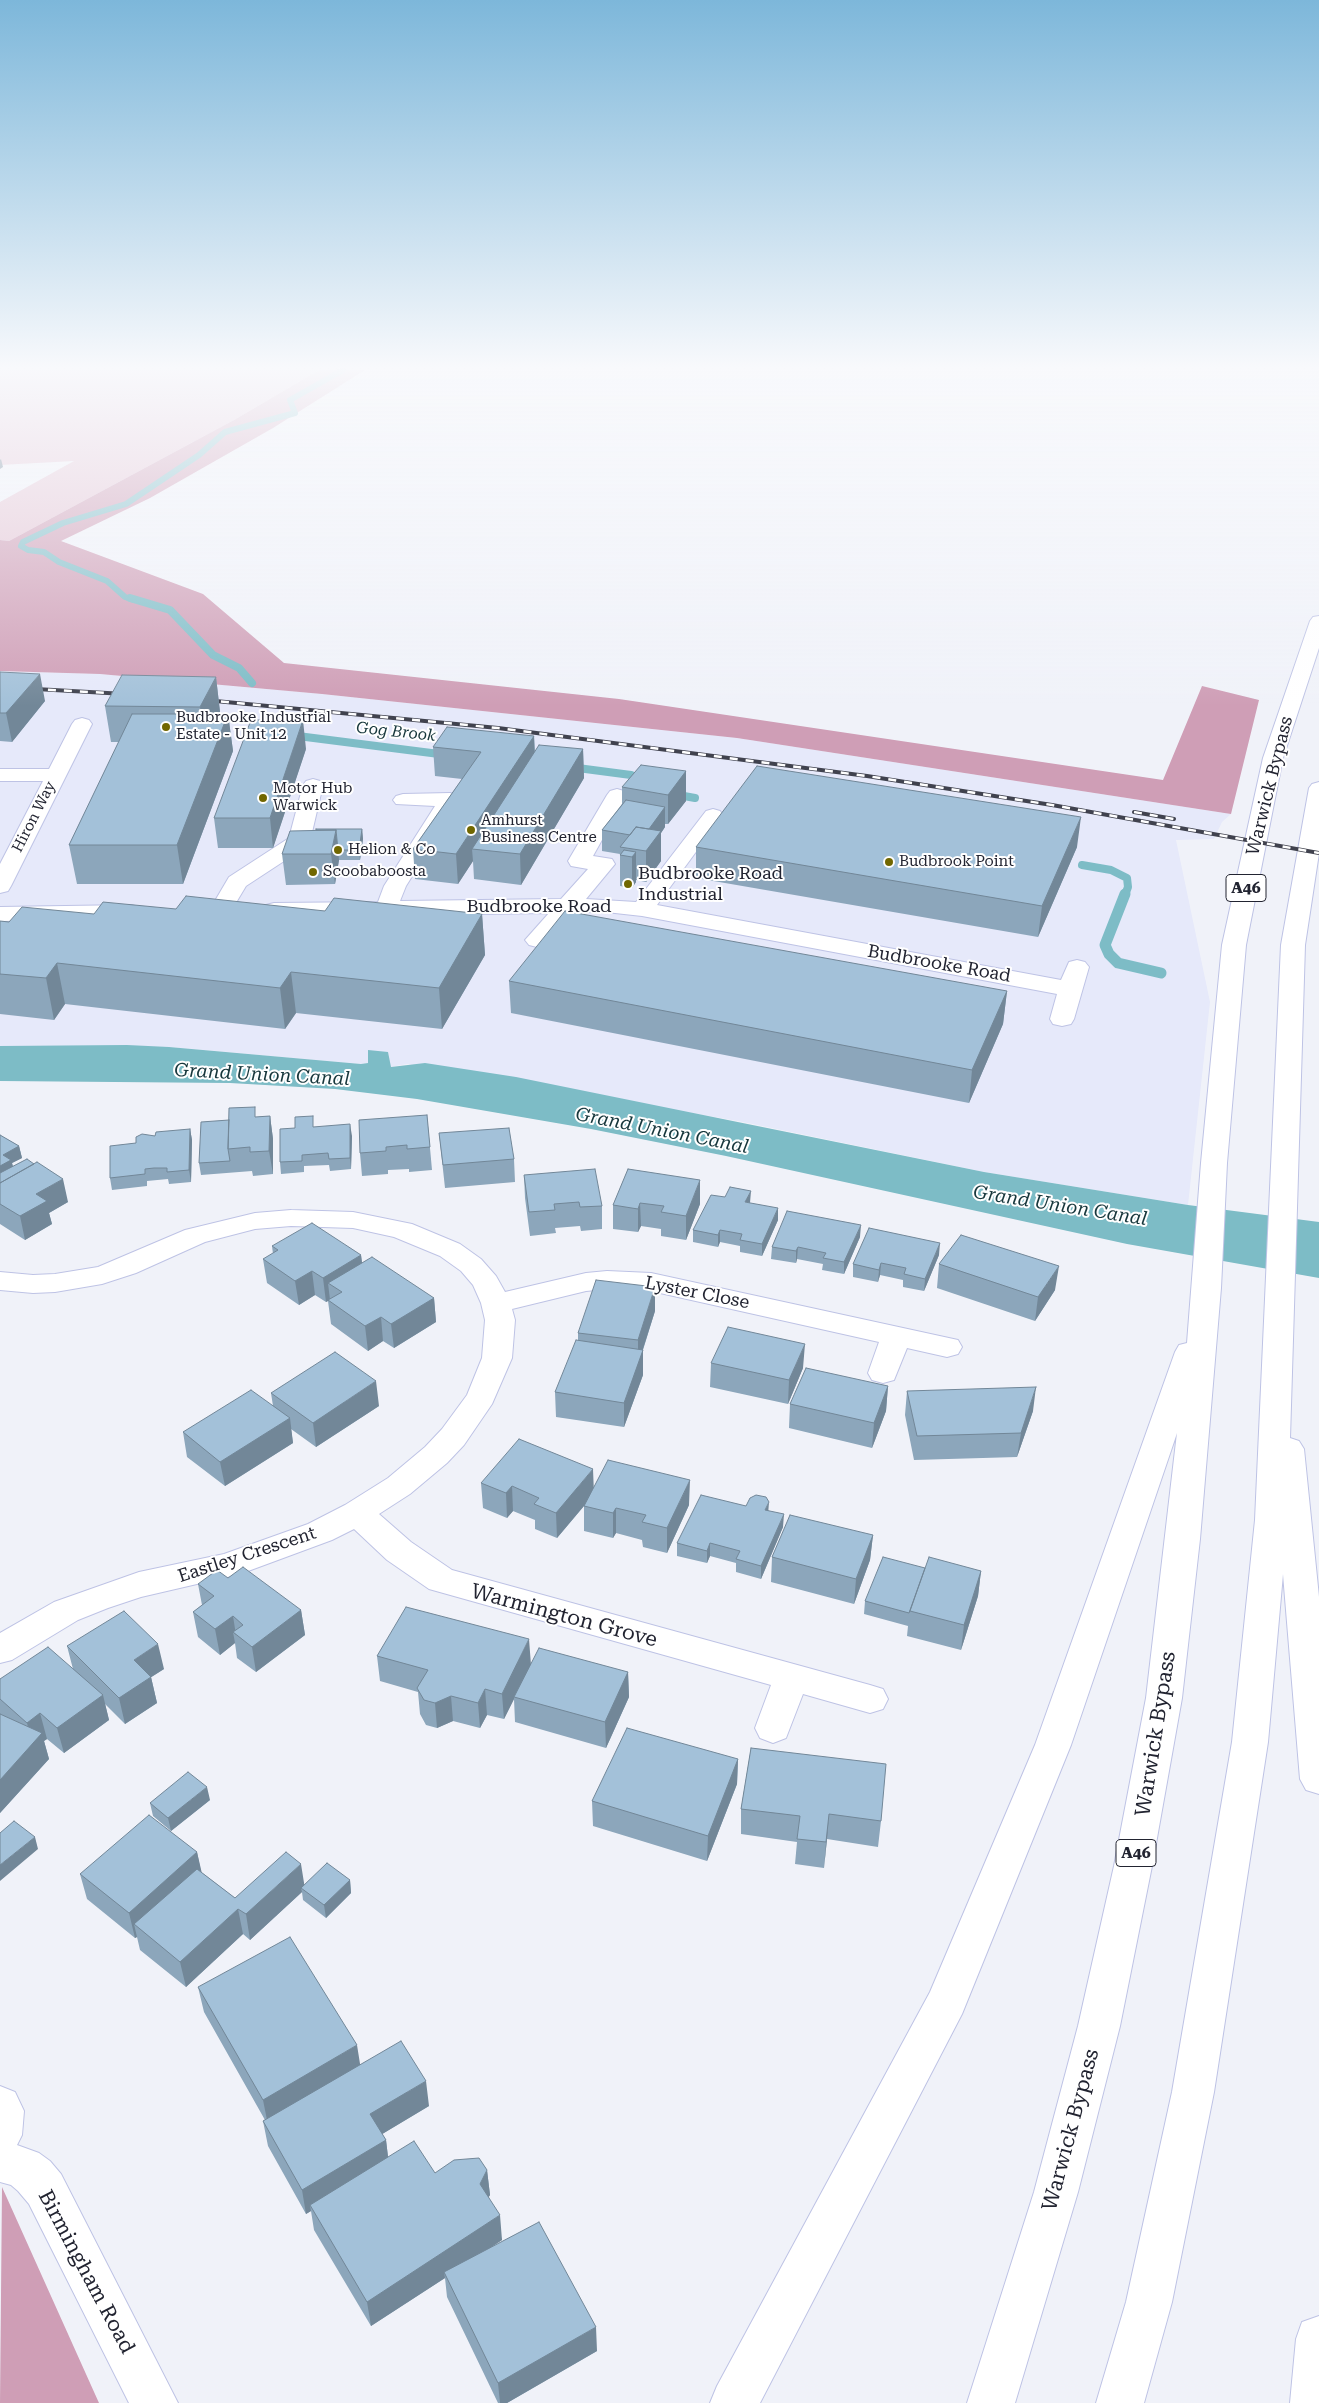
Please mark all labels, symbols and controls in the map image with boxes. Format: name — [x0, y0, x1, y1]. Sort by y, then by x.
place label: Budbrooke Industrial Estate - Unit 12 — [176, 709, 331, 744]
street label: Warwick Bypass — [1242, 714, 1298, 858]
water label: Gog Brook — [355, 718, 437, 746]
marker: Budbrooke Industrial Estate - Unit 12 — [160, 721, 172, 733]
street label: Hiron Way — [8, 779, 60, 855]
place label: Motor Hub Warwick — [273, 780, 352, 815]
marker: Motor Hub Warwick — [257, 792, 269, 804]
place label: Amhurst Business Centre — [481, 812, 597, 847]
marker: Amhurst Business Centre — [465, 824, 477, 836]
place label: Helion & Co — [348, 841, 436, 859]
marker: Helion & Co — [332, 844, 344, 856]
place label: Budbrook Point — [899, 853, 1014, 871]
marker: Budbrook Point — [883, 856, 895, 868]
place label: Scoobaboosta — [323, 863, 426, 881]
place label: Budbrooke Road Industrial — [638, 863, 783, 906]
marker: Scoobaboosta — [307, 866, 319, 878]
road number: A46 — [1226, 874, 1266, 901]
marker: Budbrooke Road Industrial — [622, 878, 634, 890]
street label: Budbrooke Road — [466, 896, 612, 918]
street label: Budbrooke Road — [866, 941, 1012, 987]
water label: Grand Union Canal — [174, 1059, 350, 1091]
water label: Grand Union Canal — [574, 1103, 750, 1159]
water label: Grand Union Canal — [971, 1181, 1149, 1231]
street label: Lyster Close — [643, 1272, 751, 1314]
street label: Eastley Crescent — [175, 1522, 319, 1588]
street label: Warmington Grove — [468, 1579, 660, 1653]
street label: Warwick Bypass — [1131, 1650, 1181, 1818]
road number: A46 — [1116, 1840, 1156, 1866]
street label: Warwick Bypass — [1037, 2046, 1105, 2214]
street label: Birmingham Road — [32, 2186, 140, 2358]

